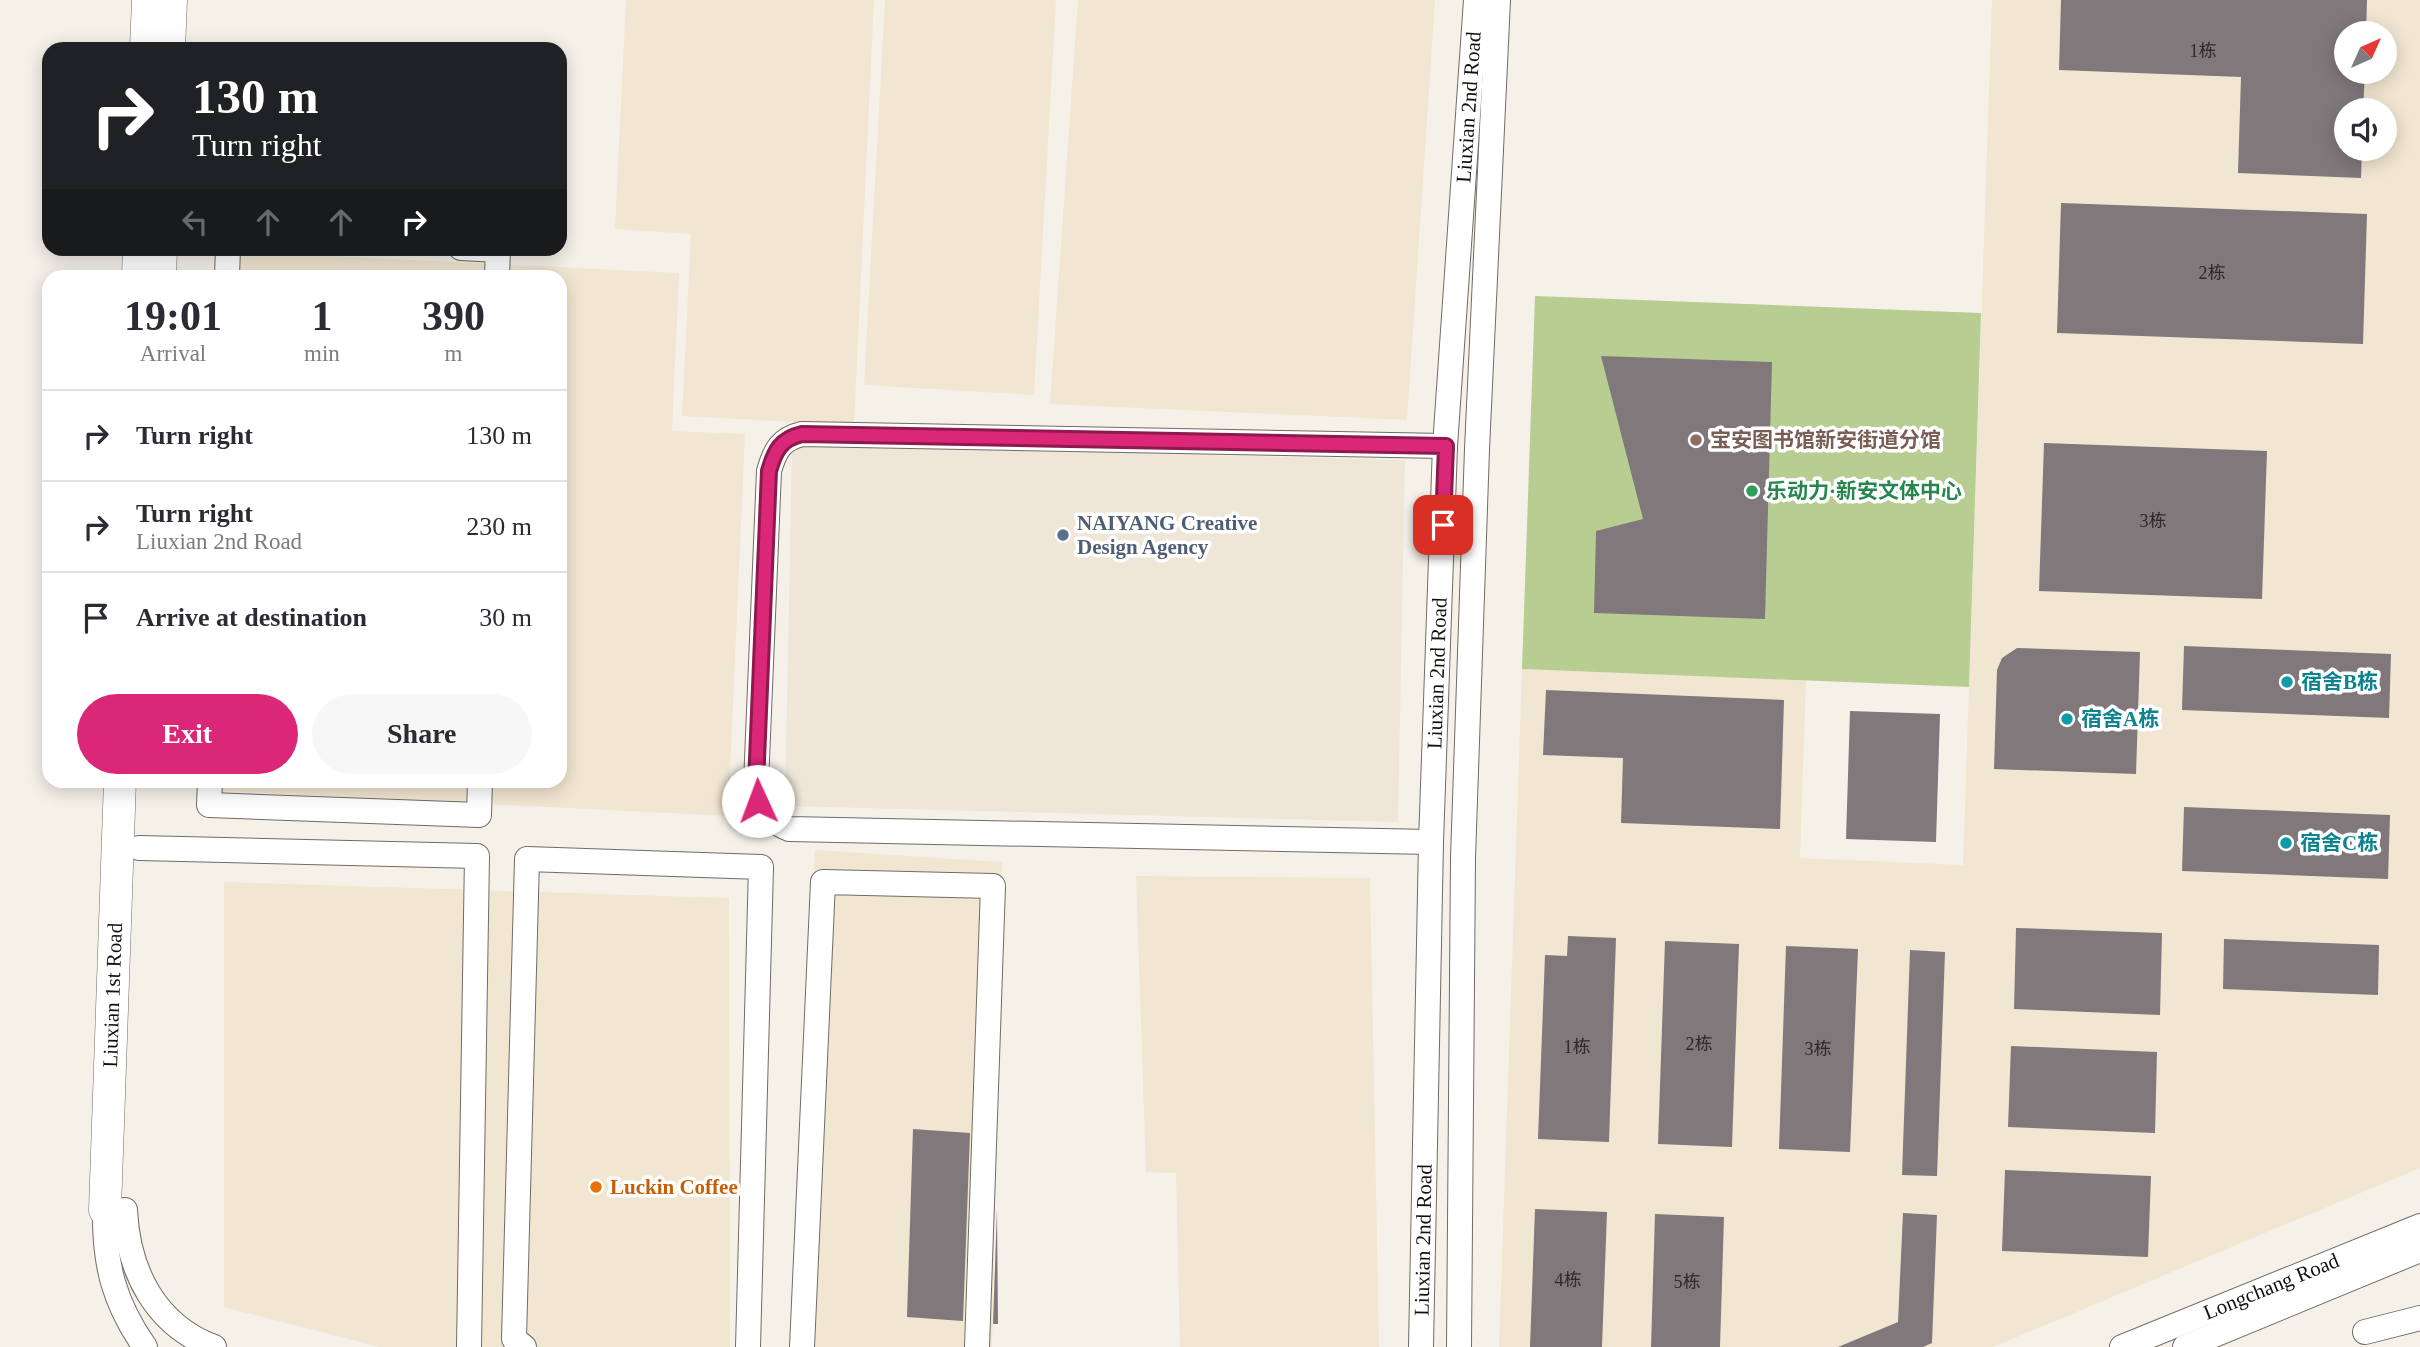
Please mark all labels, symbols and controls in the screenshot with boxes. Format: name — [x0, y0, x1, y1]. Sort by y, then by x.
north arrow — [2334, 21, 2398, 84]
map controls — [2334, 21, 2397, 161]
street label: Liuxian 2nd Road — [1451, 30, 1486, 184]
house number: 1栋 — [2190, 41, 2217, 61]
text: 130 m — [192, 69, 319, 124]
icon: right — [77, 70, 168, 161]
button: sound — [2334, 98, 2397, 161]
text: Turn right — [192, 127, 322, 163]
icon: left — [176, 203, 214, 241]
icon: ahead — [249, 203, 287, 241]
icon: ahead — [322, 203, 360, 241]
icon: right — [395, 203, 433, 241]
house number: 2栋 — [2199, 263, 2226, 283]
text: 19:01 — [124, 293, 222, 339]
text: 1 — [311, 293, 332, 339]
text: 390 — [422, 293, 485, 339]
text: Arrival — [140, 341, 206, 366]
text: min — [304, 341, 340, 366]
text: m — [444, 341, 462, 366]
icon: right — [77, 417, 115, 455]
text: Turn right — [136, 421, 253, 450]
text: 130 m — [466, 421, 532, 450]
place label: 宝安图书馆新安街道分馆 — [1710, 428, 1941, 452]
marker: 宝安图书馆新安街道分馆 — [1688, 432, 1704, 448]
place label: 乐动力·新安文体中心 — [1766, 479, 1962, 503]
marker: 乐动力·新安文体中心 — [1744, 483, 1760, 499]
pin — [1413, 495, 1473, 555]
text: Turn right — [136, 499, 253, 528]
icon: arrive — [1424, 506, 1462, 544]
icon: right — [77, 508, 115, 546]
place label: NAIYANG Creative Design Agency — [1077, 511, 1257, 559]
house number: 3栋 — [2140, 511, 2167, 531]
text: 230 m — [466, 512, 532, 541]
marker: NAIYANG Creative Design Agency — [1055, 527, 1071, 543]
text: Liuxian 2nd Road — [136, 529, 302, 554]
street label: Liuxian 2nd Road — [1422, 596, 1452, 749]
icon: arrive — [77, 599, 115, 637]
text: Arrive at destination — [136, 603, 367, 632]
text: 30 m — [479, 603, 532, 632]
place label: 宿舍B栋 — [2301, 670, 2378, 694]
marker: 宿舍B栋 — [2279, 674, 2295, 690]
button: Exit — [77, 694, 298, 774]
button: Share — [312, 694, 532, 774]
place label: 宿舍A栋 — [2081, 707, 2159, 731]
marker: 宿舍A栋 — [2059, 711, 2075, 727]
position arrow — [721, 764, 795, 838]
place label: 宿舍C栋 — [2300, 831, 2378, 855]
marker: 宿舍C栋 — [2278, 835, 2294, 851]
street label: Liuxian 1st Road — [98, 922, 127, 1068]
house number: 2栋 — [1686, 1034, 1713, 1054]
house number: 1栋 — [1564, 1037, 1591, 1057]
house number: 3栋 — [1805, 1039, 1832, 1059]
street label: Liuxian 2nd Road — [1410, 1163, 1437, 1316]
place label: Luckin Coffee — [610, 1175, 738, 1199]
marker: Luckin Coffee — [588, 1179, 604, 1195]
street label: Longchang Road — [2200, 1248, 2343, 1325]
house number: 4栋 — [1555, 1270, 1582, 1290]
house number: 5栋 — [1674, 1272, 1701, 1292]

